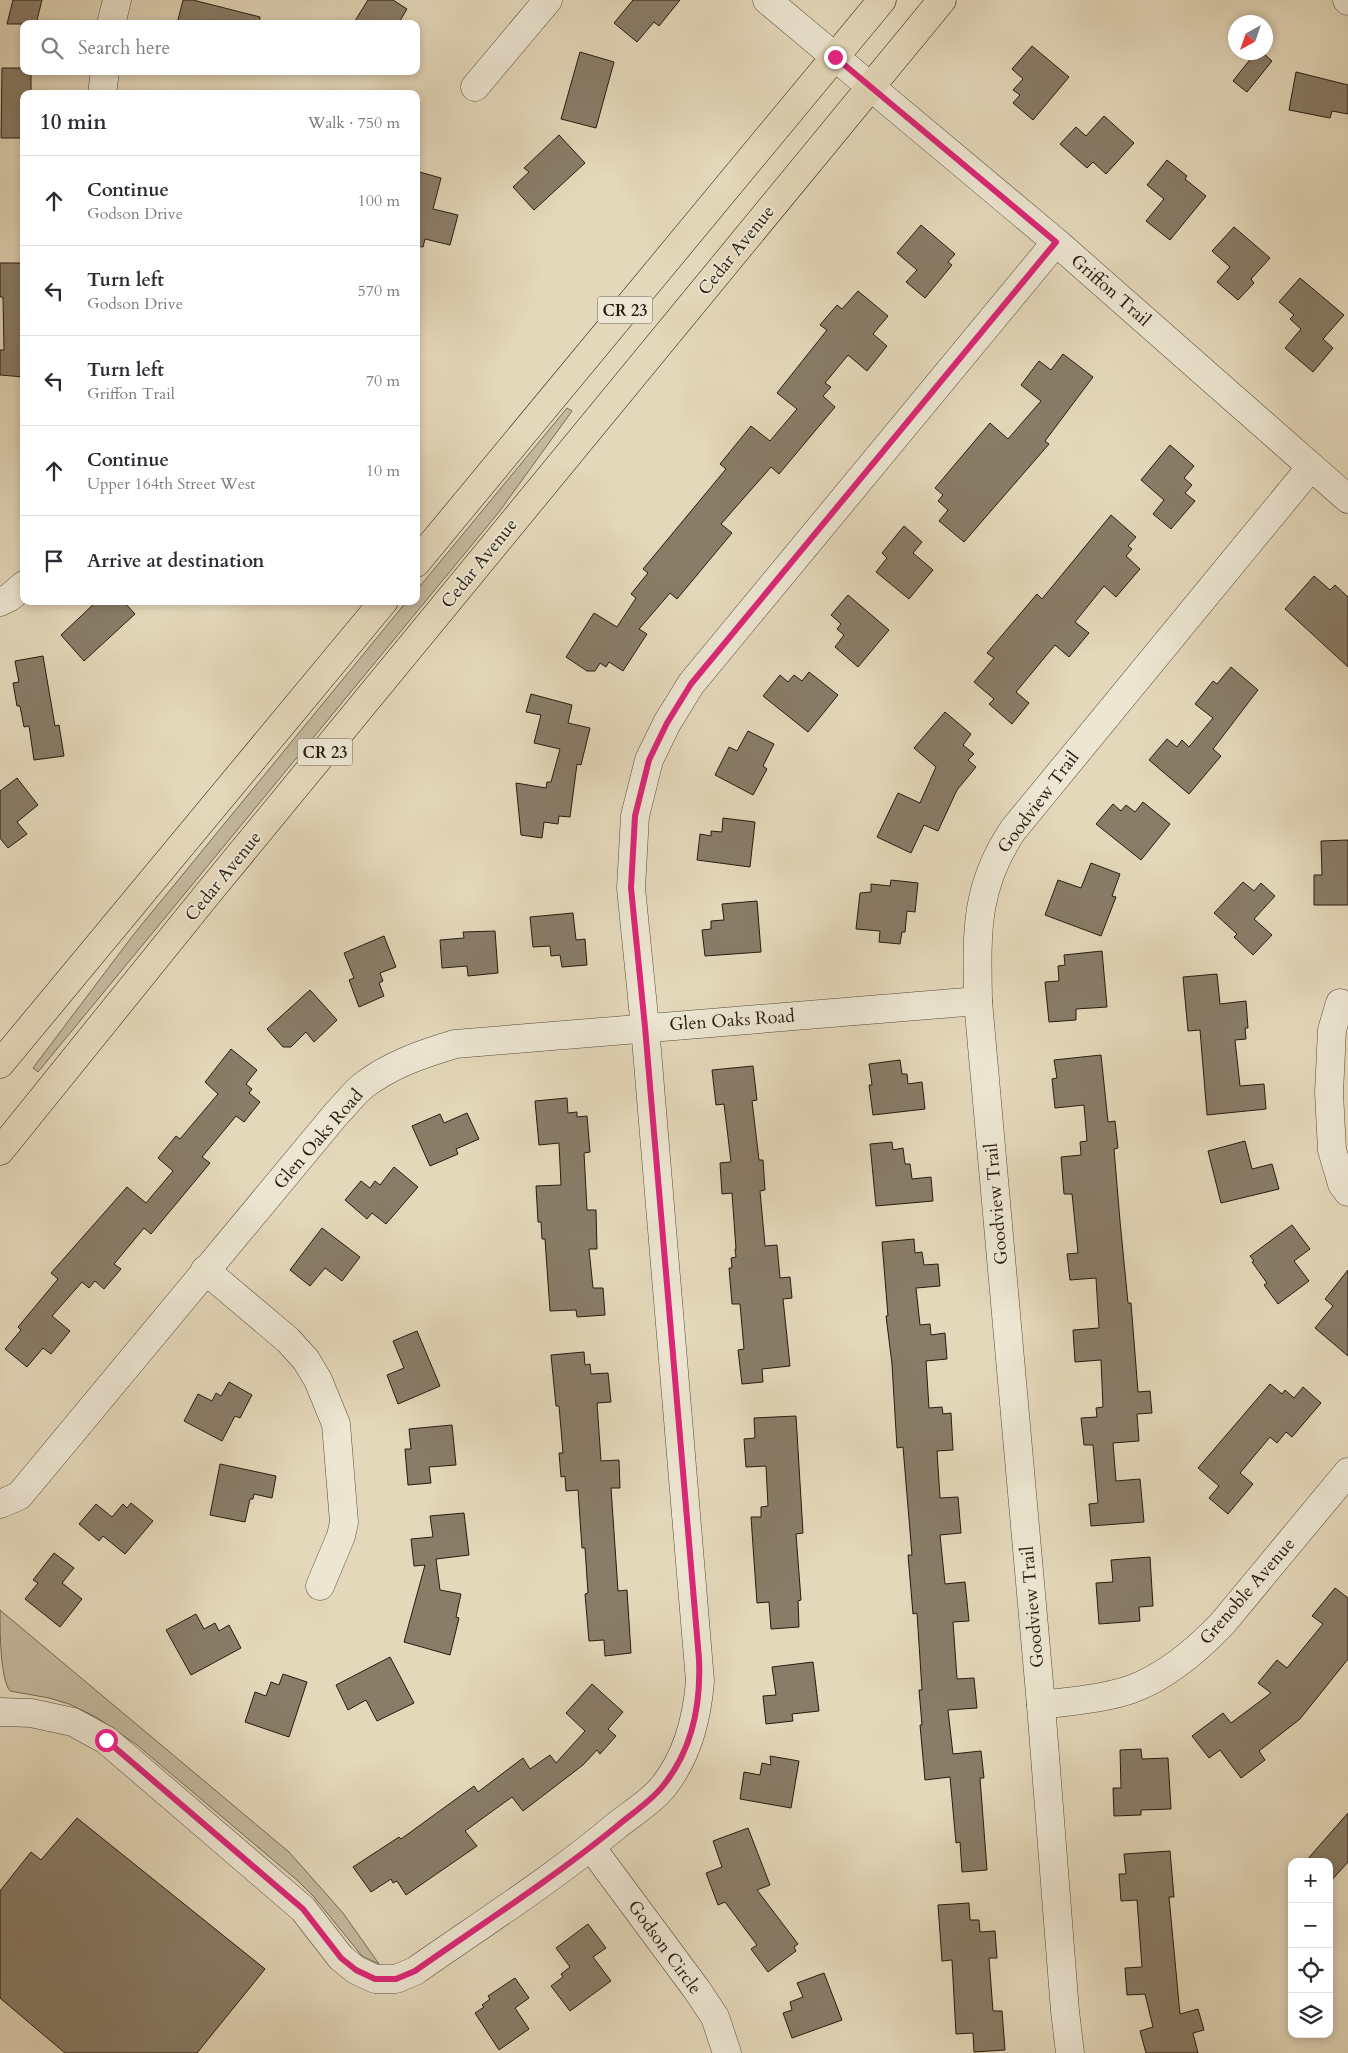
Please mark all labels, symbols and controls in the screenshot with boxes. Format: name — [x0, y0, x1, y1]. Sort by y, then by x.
north arrow — [1228, 15, 1273, 60]
search box — [20, 20, 420, 75]
icon: search — [38, 34, 66, 62]
text: Search here — [78, 35, 170, 61]
route end — [824, 46, 847, 69]
text: 10 min — [40, 108, 107, 137]
text: Walk · 750 m — [308, 112, 400, 134]
text: Continue — [87, 177, 169, 203]
icon: ahead — [40, 187, 68, 215]
text: 100 m — [358, 190, 400, 212]
street label: Cedar Avenue — [692, 200, 780, 301]
text: Godson Drive — [87, 203, 183, 225]
street label: Griffon Trail — [1065, 249, 1156, 332]
text: Turn left — [87, 267, 164, 293]
icon: left — [40, 277, 68, 305]
text: 570 m — [358, 280, 400, 302]
text: Godson Drive — [87, 293, 183, 315]
road number: CR 23 — [598, 296, 652, 324]
text: Turn left — [87, 357, 164, 383]
icon: left — [40, 367, 68, 395]
text: 70 m — [366, 370, 400, 392]
text: Griffon Trail — [87, 383, 175, 405]
text: Continue — [87, 447, 169, 473]
icon: ahead — [40, 457, 68, 485]
text: 10 m — [366, 460, 400, 482]
text: Upper 164th Street West — [87, 473, 255, 495]
street label: Cedar Avenue — [435, 513, 523, 614]
icon: arrive — [40, 547, 68, 575]
text: Arrive at destination — [87, 548, 264, 574]
road number: CR 23 — [298, 739, 352, 766]
street label: Goodview Trail — [992, 746, 1085, 859]
street label: Cedar Avenue — [179, 826, 267, 927]
street label: Glen Oaks Road — [669, 1004, 796, 1037]
street label: Glen Oaks Road — [268, 1083, 369, 1195]
street label: Goodview Trail — [979, 1142, 1014, 1266]
street label: Grenoble Avenue — [1194, 1532, 1301, 1650]
street label: Goodview Trail — [1015, 1545, 1050, 1669]
route start — [95, 1729, 118, 1752]
map controls — [1288, 1858, 1333, 2038]
button: + — [1288, 1858, 1333, 1903]
street label: Godson Circle — [622, 1895, 707, 1999]
button: − — [1288, 1903, 1333, 1948]
button: locate — [1288, 1948, 1333, 1993]
button: layers — [1288, 1993, 1333, 2038]

